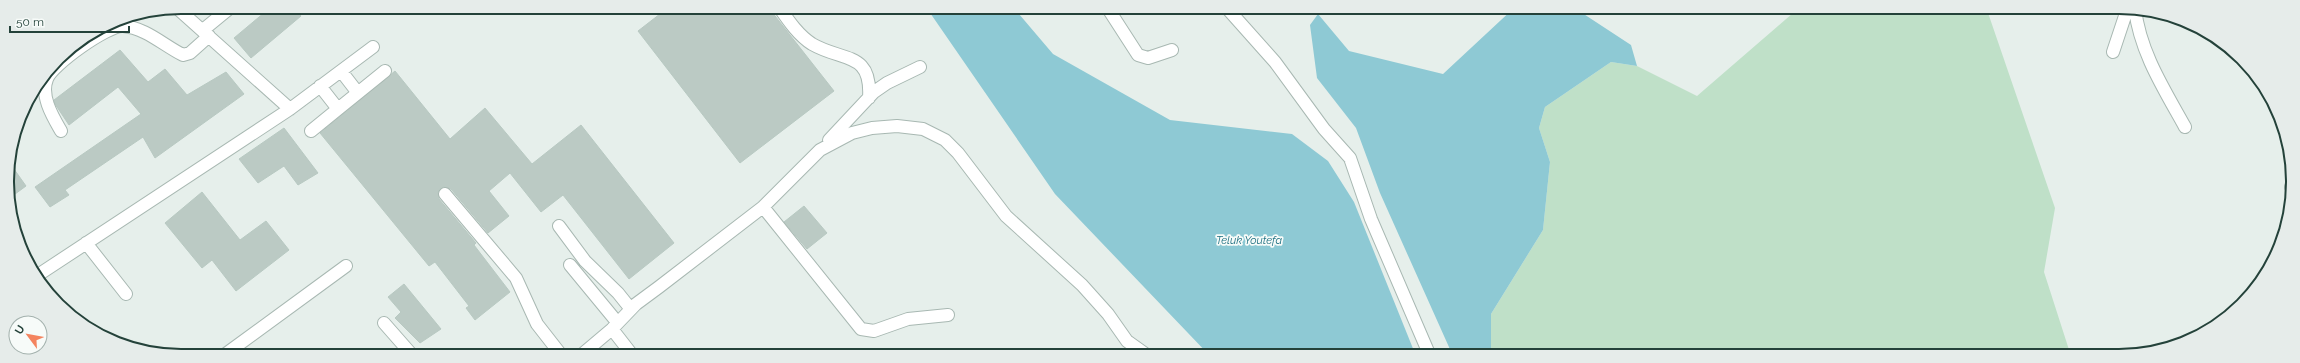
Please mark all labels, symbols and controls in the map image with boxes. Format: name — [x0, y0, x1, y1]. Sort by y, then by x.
scale bar — [10, 8, 129, 34]
text: 50 m — [16, 15, 44, 29]
water label: Teluk Youtefa — [1216, 234, 1282, 247]
north arrow — [8, 315, 48, 355]
text: U — [12, 323, 28, 337]

